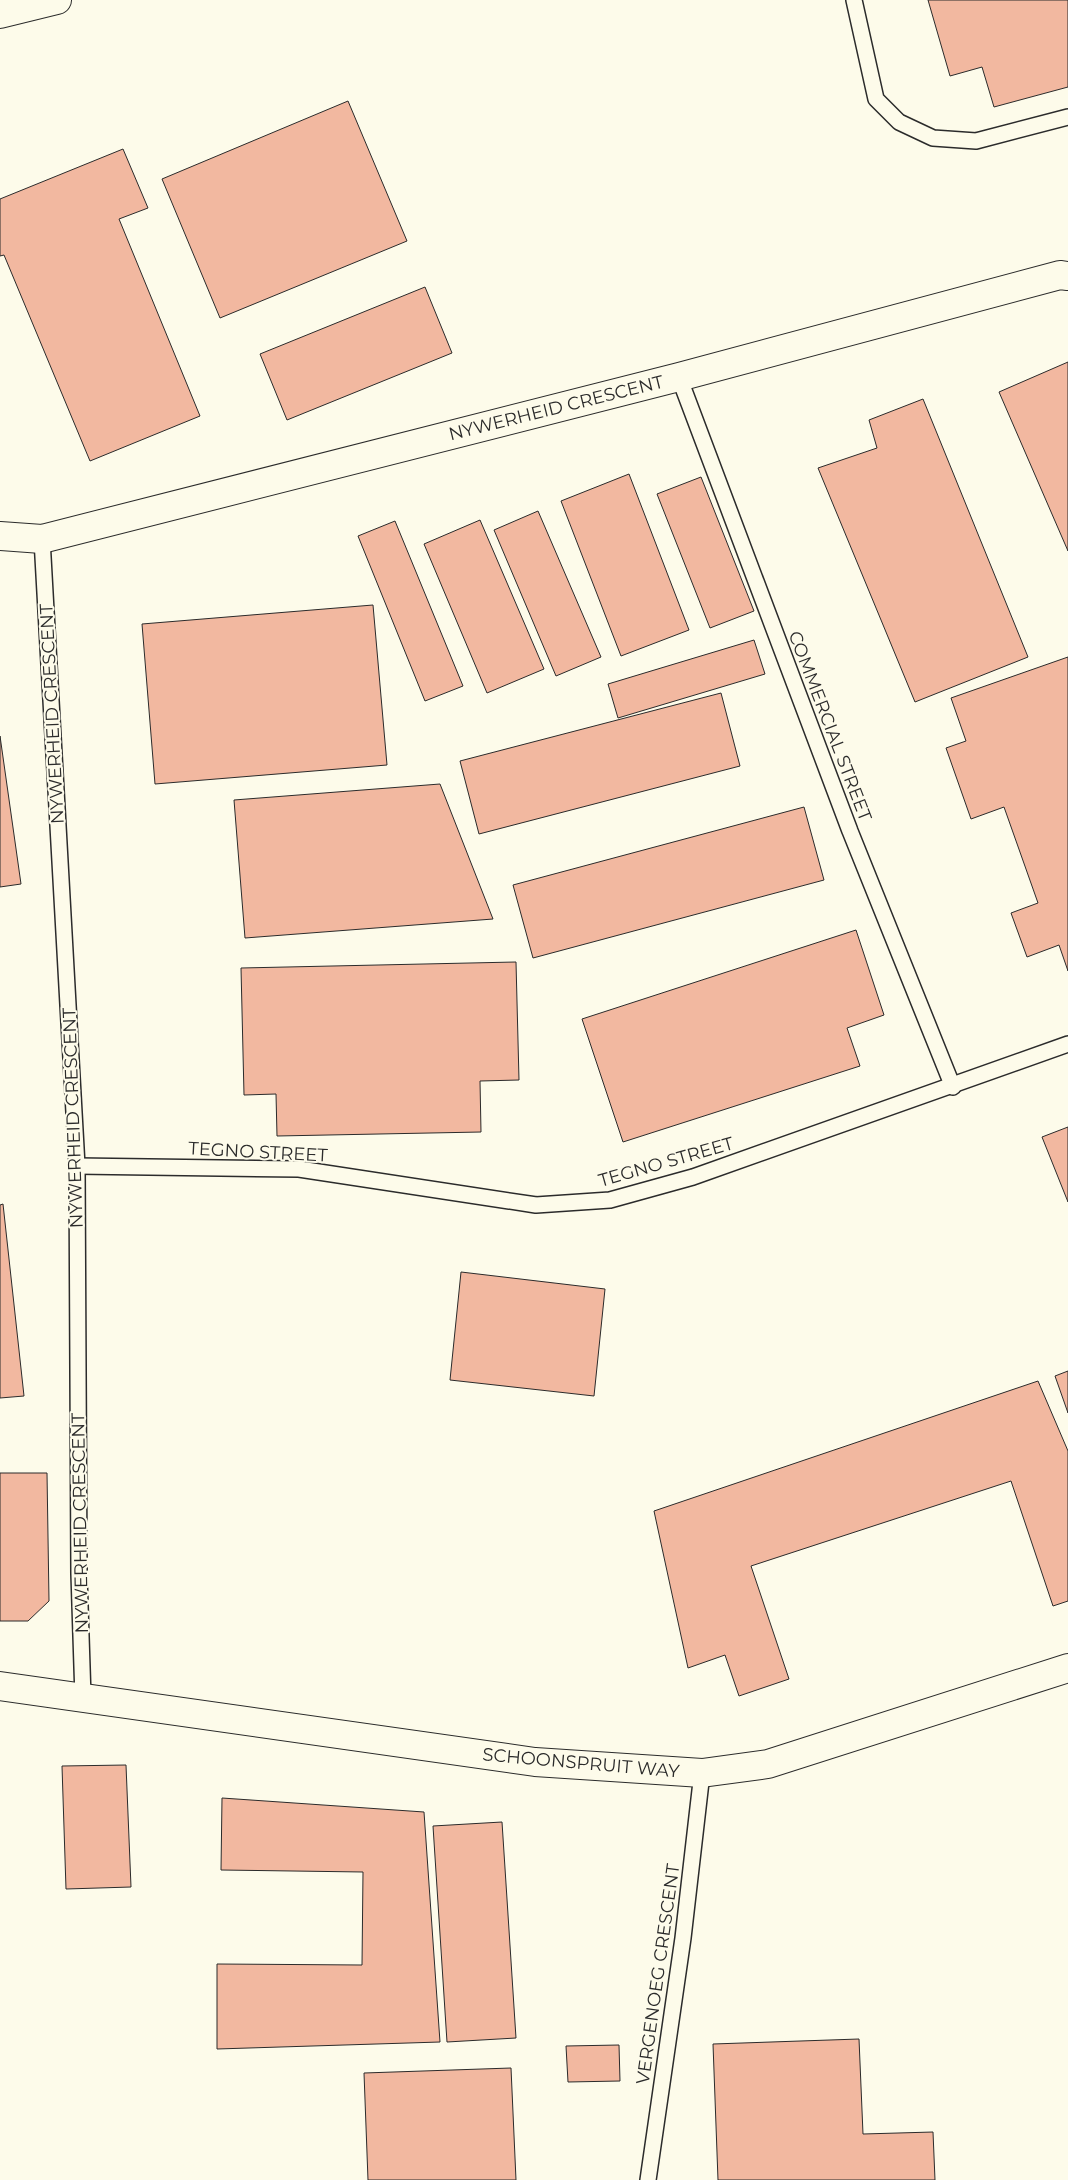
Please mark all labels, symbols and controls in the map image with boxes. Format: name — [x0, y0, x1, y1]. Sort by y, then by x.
street label: NYWERHEID CRESCENT — [446, 370, 666, 445]
street label: NYWERHEID CRESCENT — [35, 603, 69, 825]
street label: COMMERCIAL STREET — [784, 628, 877, 825]
street label: NYWERHEID CRESCENT — [58, 1007, 88, 1229]
street label: TEGNO STREET — [596, 1132, 737, 1192]
street label: TEGNO STREET — [188, 1137, 329, 1167]
street label: NYWERHEID CRESCENT — [67, 1412, 93, 1634]
street label: SCHOONSPRUIT WAY — [482, 1743, 681, 1783]
street label: VERGENOEG CRESCENT — [632, 1862, 684, 2086]

